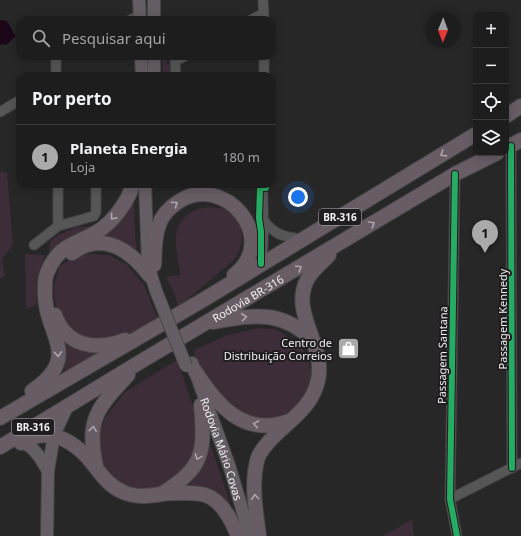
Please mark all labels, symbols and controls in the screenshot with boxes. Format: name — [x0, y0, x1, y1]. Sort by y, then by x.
north arrow — [425, 12, 461, 48]
map controls — [473, 12, 509, 156]
button: + — [473, 12, 509, 48]
search box — [16, 16, 276, 60]
icon: search — [30, 27, 52, 49]
text: Pesquisar aqui — [62, 28, 166, 48]
button: − — [473, 48, 509, 84]
button: locate — [473, 84, 509, 120]
text: Por perto — [32, 87, 112, 110]
button: layers — [473, 120, 509, 156]
text: Planeta Energia — [70, 138, 187, 158]
text: 1 — [41, 148, 49, 166]
text: 180 m — [222, 148, 260, 166]
one-way arrow — [440, 150, 447, 157]
text: Loja — [70, 158, 95, 176]
your location — [288, 187, 308, 207]
one-way arrow — [171, 201, 178, 209]
road number: BR-316 — [319, 209, 361, 225]
one-way arrow — [111, 213, 118, 220]
pin: 1 — [472, 220, 498, 253]
one-way arrow — [368, 221, 375, 228]
one-way arrow — [295, 265, 302, 272]
street label: Passagem Kennedy — [495, 268, 510, 369]
street label: Rodovia BR-316 — [209, 271, 286, 325]
street label: Passagem Santana — [434, 306, 450, 404]
one-way arrow — [240, 313, 247, 322]
place label: Centro de Distribuição Correios — [224, 335, 332, 363]
shop icon: Centro de Distribuição Correios — [335, 335, 361, 361]
one-way arrow — [54, 351, 63, 357]
street label: Rodovia Mário Covas — [198, 395, 247, 502]
road number: BR-316 — [12, 419, 54, 435]
one-way arrow — [252, 420, 259, 428]
one-way arrow — [88, 426, 97, 432]
one-way arrow — [195, 453, 203, 460]
one-way arrow — [251, 494, 259, 500]

